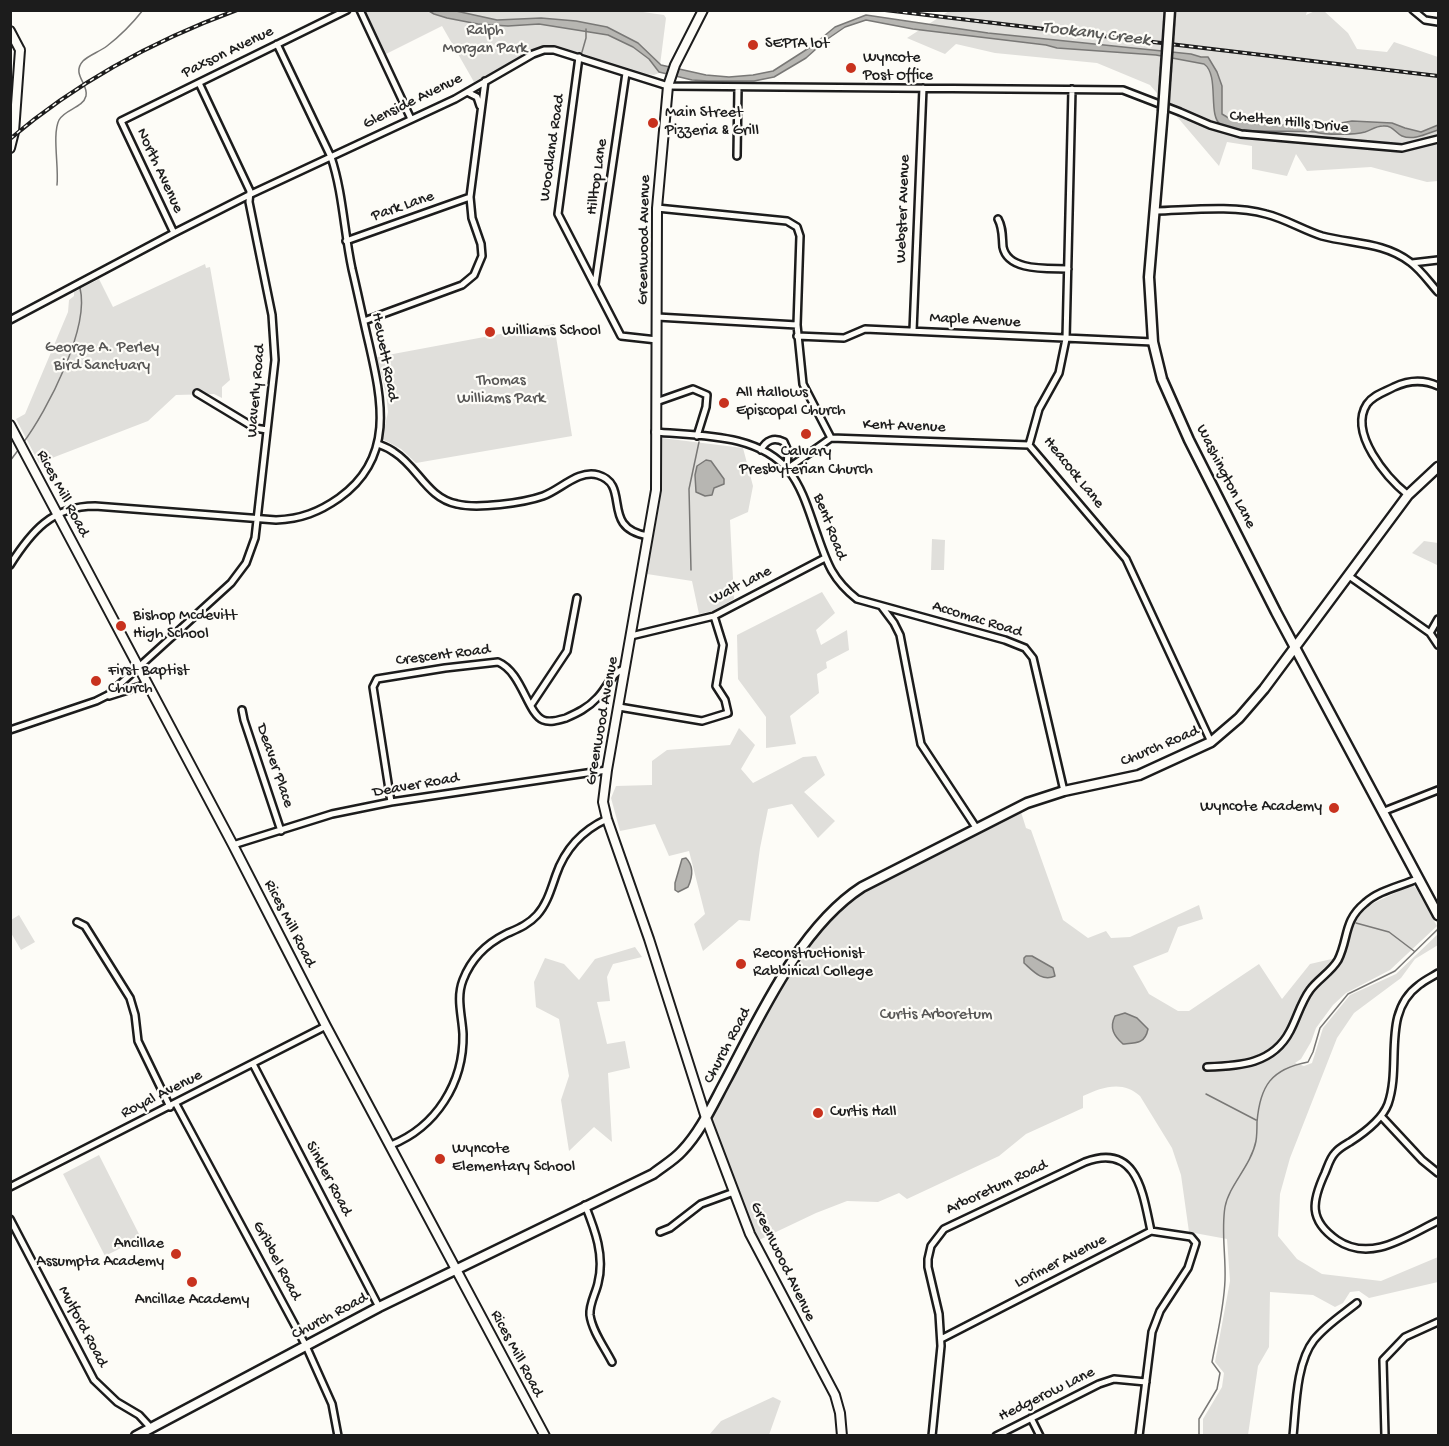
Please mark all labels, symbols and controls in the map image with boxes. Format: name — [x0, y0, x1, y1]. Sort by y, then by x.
water label: Tookany Creek — [1041, 18, 1151, 52]
street label: Paxson Avenue — [179, 22, 277, 84]
park label: Ralph Morgan Park — [443, 22, 527, 60]
place label: SEPTA lot — [765, 35, 829, 55]
marker: SEPTA lot — [746, 38, 760, 52]
place label: Wyncote Post Office — [863, 49, 933, 87]
marker: Wyncote Post Office — [844, 61, 858, 75]
street label: Glenside Avenue — [360, 70, 466, 134]
street label: Woodland Road — [536, 93, 570, 203]
place label: Main Street Pizzeria & Grill — [665, 104, 759, 142]
street label: Chelten Hills Drive — [1229, 107, 1349, 139]
marker: Main Street Pizzeria & Grill — [646, 116, 660, 130]
street label: North Avenue — [131, 126, 187, 216]
street label: Hilltop Lane — [583, 138, 613, 216]
street label: Webster Avenue — [893, 154, 915, 264]
street label: Greenwood Avenue — [634, 175, 656, 305]
street label: Park Lane — [369, 187, 437, 227]
street label: Maple Avenue — [929, 309, 1021, 333]
street label: Hewett Road — [366, 311, 402, 403]
place label: Williams School — [502, 322, 601, 342]
marker: Williams School — [483, 325, 497, 339]
park label: George A. Perley Bird Sanctuary — [45, 339, 159, 377]
street label: Waverly Road — [243, 344, 271, 438]
park label: Thomas Williams Park — [457, 372, 545, 410]
place label: All Hallows Episcopal Church — [736, 384, 845, 422]
marker: All Hallows Episcopal Church — [717, 396, 731, 410]
street label: Kent Avenue — [862, 416, 946, 438]
street label: Washington Lane — [1191, 422, 1259, 532]
marker: Calvary Presbyterian Church — [799, 427, 813, 441]
street label: Heacock Lane — [1038, 433, 1108, 513]
place label: Calvary Presbyterian Church — [739, 443, 873, 481]
street label: Rices Mill Road — [31, 447, 93, 541]
street label: Bent Road — [808, 491, 850, 563]
street label: Walt Lane — [707, 562, 775, 610]
street label: Accomac Road — [930, 597, 1024, 643]
place label: Bishop Mcdevitt High School — [133, 607, 237, 645]
marker: Bishop Mcdevitt High School — [114, 619, 128, 633]
street label: Crescent Road — [395, 641, 491, 671]
street label: Greenwood Avenue — [582, 655, 624, 787]
place label: First Baptist Church — [108, 662, 189, 700]
marker: First Baptist Church — [89, 674, 103, 688]
street label: Deaver Place — [251, 722, 297, 810]
street label: Church Road — [1118, 722, 1202, 772]
street label: Deaver Road — [371, 769, 461, 803]
place label: Wyncote Academy — [1200, 798, 1322, 818]
marker: Wyncote Academy — [1327, 801, 1341, 815]
street label: Rices Mill Road — [259, 877, 319, 971]
place label: Reconstructionist Rabbinical College — [753, 945, 873, 983]
marker: Reconstructionist Rabbinical College — [734, 957, 748, 971]
street label: Church Road — [700, 1005, 756, 1087]
park label: Curtis Arboretum — [880, 1006, 992, 1026]
street label: Royal Avenue — [118, 1066, 206, 1124]
place label: Curtis Hall — [830, 1103, 897, 1123]
marker: Curtis Hall — [811, 1106, 825, 1120]
street label: Sinkler Road — [300, 1138, 356, 1220]
place label: Wyncote Elementary School — [452, 1140, 575, 1178]
marker: Wyncote Elementary School — [433, 1152, 447, 1166]
street label: Arboretum Road — [943, 1156, 1051, 1220]
street label: Greenwood Avenue — [745, 1199, 819, 1325]
street label: Gribbel Road — [247, 1218, 305, 1304]
street label: Lorimer Avenue — [1012, 1231, 1110, 1293]
place label: Ancillae Assumpta Academy — [36, 1235, 164, 1273]
marker: Ancillae Assumpta Academy — [169, 1247, 183, 1261]
marker: Ancillae Academy — [185, 1275, 199, 1289]
street label: Mulford Road — [53, 1283, 111, 1371]
street label: Church Road — [289, 1289, 371, 1345]
place label: Ancillae Academy — [135, 1291, 249, 1311]
street label: Rices Mill Road — [485, 1307, 547, 1401]
street label: Hedgerow Lane — [996, 1363, 1098, 1427]

